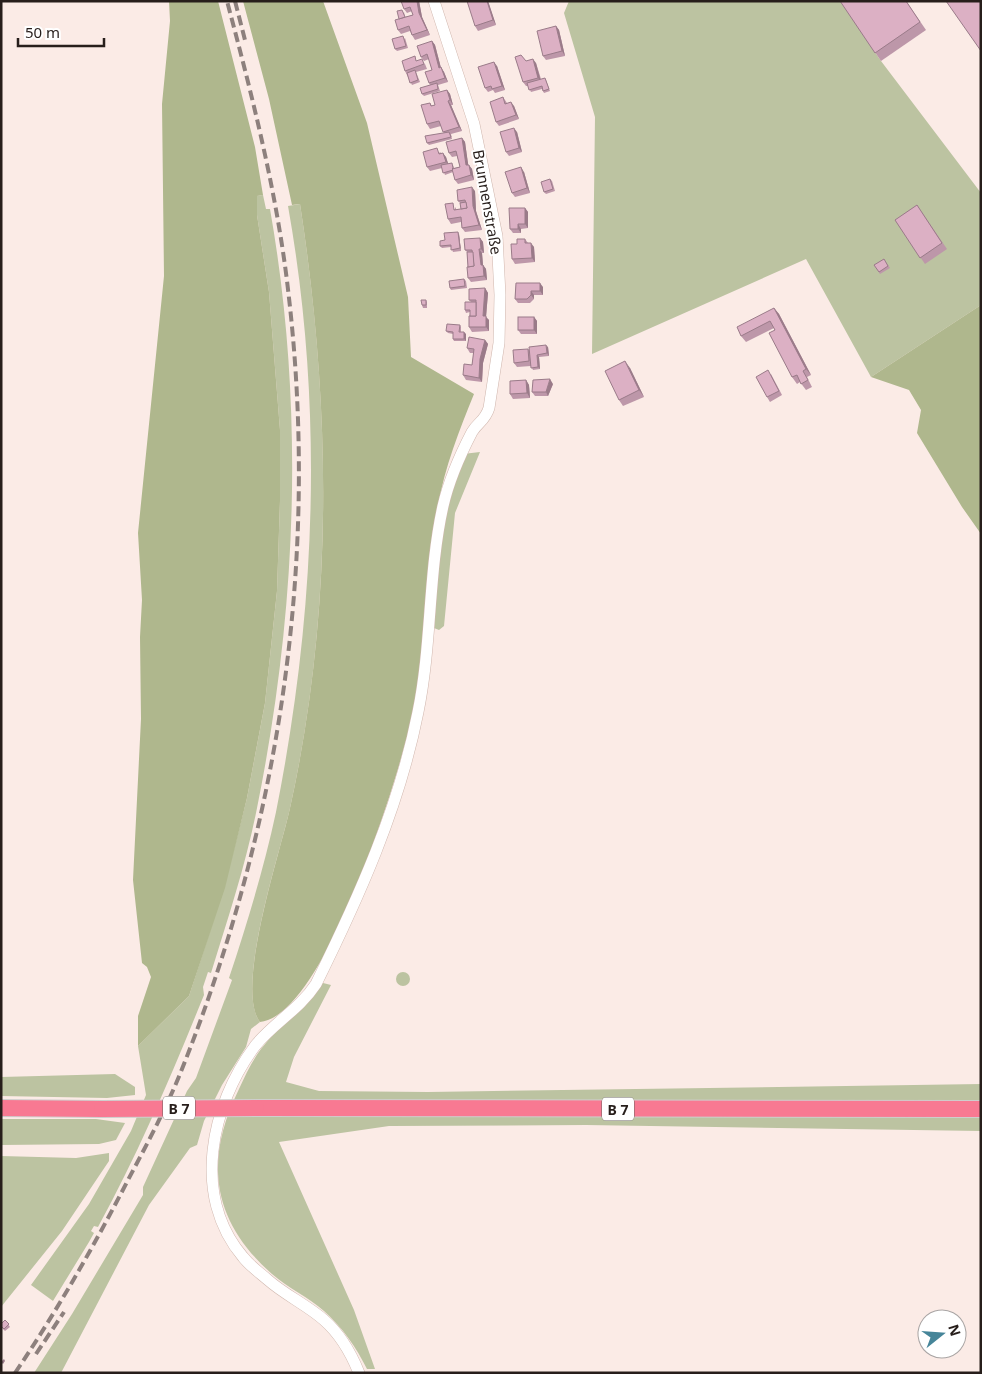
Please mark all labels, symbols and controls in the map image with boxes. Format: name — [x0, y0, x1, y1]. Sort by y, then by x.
scale bar — [18, 15, 104, 47]
text: 50 m — [25, 22, 60, 42]
street label: Brunnenstraße — [469, 148, 507, 256]
road number: B 7 — [163, 1096, 195, 1120]
road number: B 7 — [602, 1098, 634, 1120]
north arrow — [917, 1309, 967, 1359]
text: N — [944, 1322, 966, 1338]

